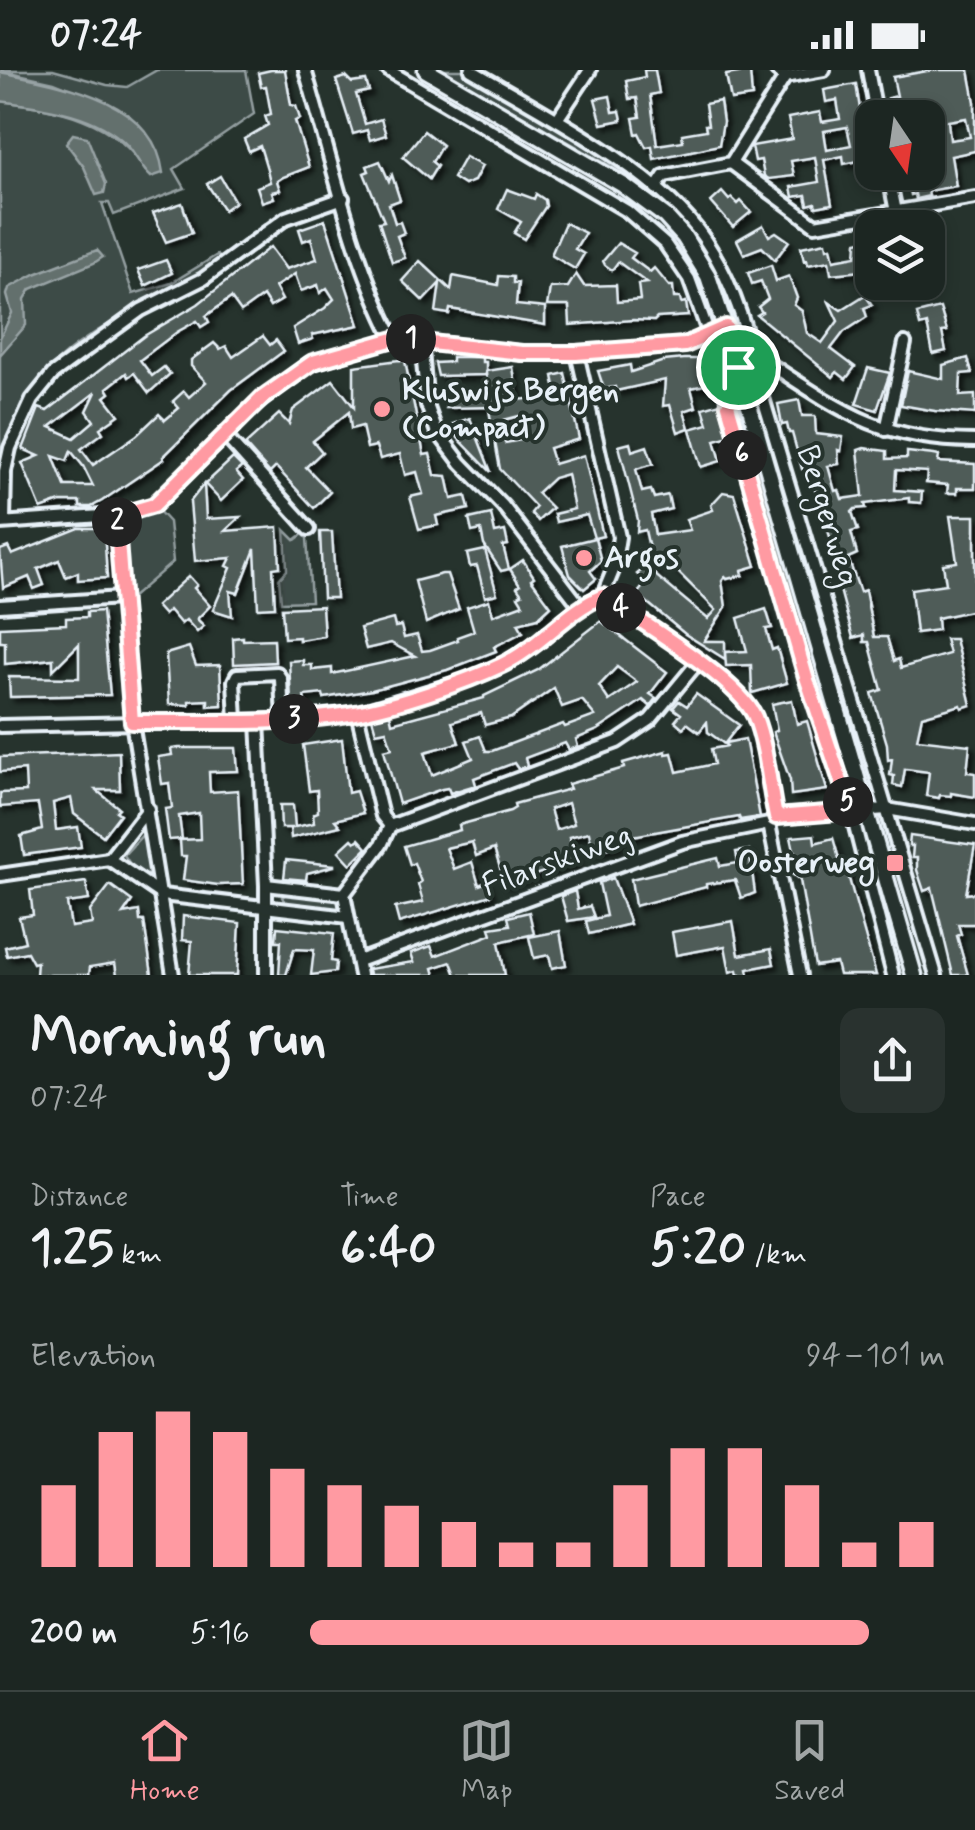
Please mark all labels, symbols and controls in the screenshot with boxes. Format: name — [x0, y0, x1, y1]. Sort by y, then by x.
text: 07:24 — [50, 11, 142, 60]
north arrow — [855, 100, 945, 190]
map controls — [855, 100, 945, 300]
button: layers — [855, 210, 945, 300]
pin: 1 — [386, 314, 436, 364]
text: 1 — [405, 320, 417, 357]
pin — [696, 325, 781, 410]
icon: arrive — [711, 340, 766, 395]
place label: Kluswijs Bergen (Compact) — [402, 370, 619, 449]
marker: Kluswijs Bergen (Compact) — [371, 398, 393, 420]
pin: 6 — [717, 430, 767, 480]
text: 6 — [735, 436, 749, 473]
street label: Bergerweg — [784, 440, 868, 592]
pin: 2 — [92, 497, 142, 547]
text: 2 — [110, 503, 124, 540]
place label: Argos — [604, 537, 679, 583]
marker: Argos — [573, 547, 595, 569]
pin: 4 — [596, 583, 646, 633]
text: 4 — [613, 589, 629, 626]
pin: 3 — [269, 694, 319, 744]
text: 3 — [288, 700, 300, 737]
pin: 5 — [823, 777, 873, 827]
text: 5 — [840, 783, 856, 820]
street label: Filarskiweg — [476, 814, 638, 908]
place label: Oosterweg — [737, 842, 875, 887]
marker: Oosterweg — [884, 852, 906, 874]
text: Morning run — [30, 1003, 327, 1075]
button: share — [840, 1008, 945, 1113]
text: 07:24 — [30, 1077, 108, 1119]
text: Distance — [30, 1179, 128, 1216]
text: Time — [340, 1179, 399, 1216]
text: Pace — [650, 1179, 706, 1216]
text: 1.25 — [30, 1216, 114, 1282]
text: 6:40 — [340, 1216, 437, 1282]
text: 5:20 — [650, 1216, 746, 1282]
text: km — [114, 1237, 162, 1274]
text: /km — [746, 1237, 807, 1274]
text: Elevation — [30, 1335, 156, 1377]
text: 94–101 m — [806, 1335, 945, 1377]
text: 200 m — [30, 1612, 117, 1654]
text: 5:16 — [190, 1612, 250, 1654]
tab: Home — [130, 1713, 200, 1810]
tab: Map — [459, 1713, 514, 1810]
tab: Saved — [774, 1713, 845, 1810]

